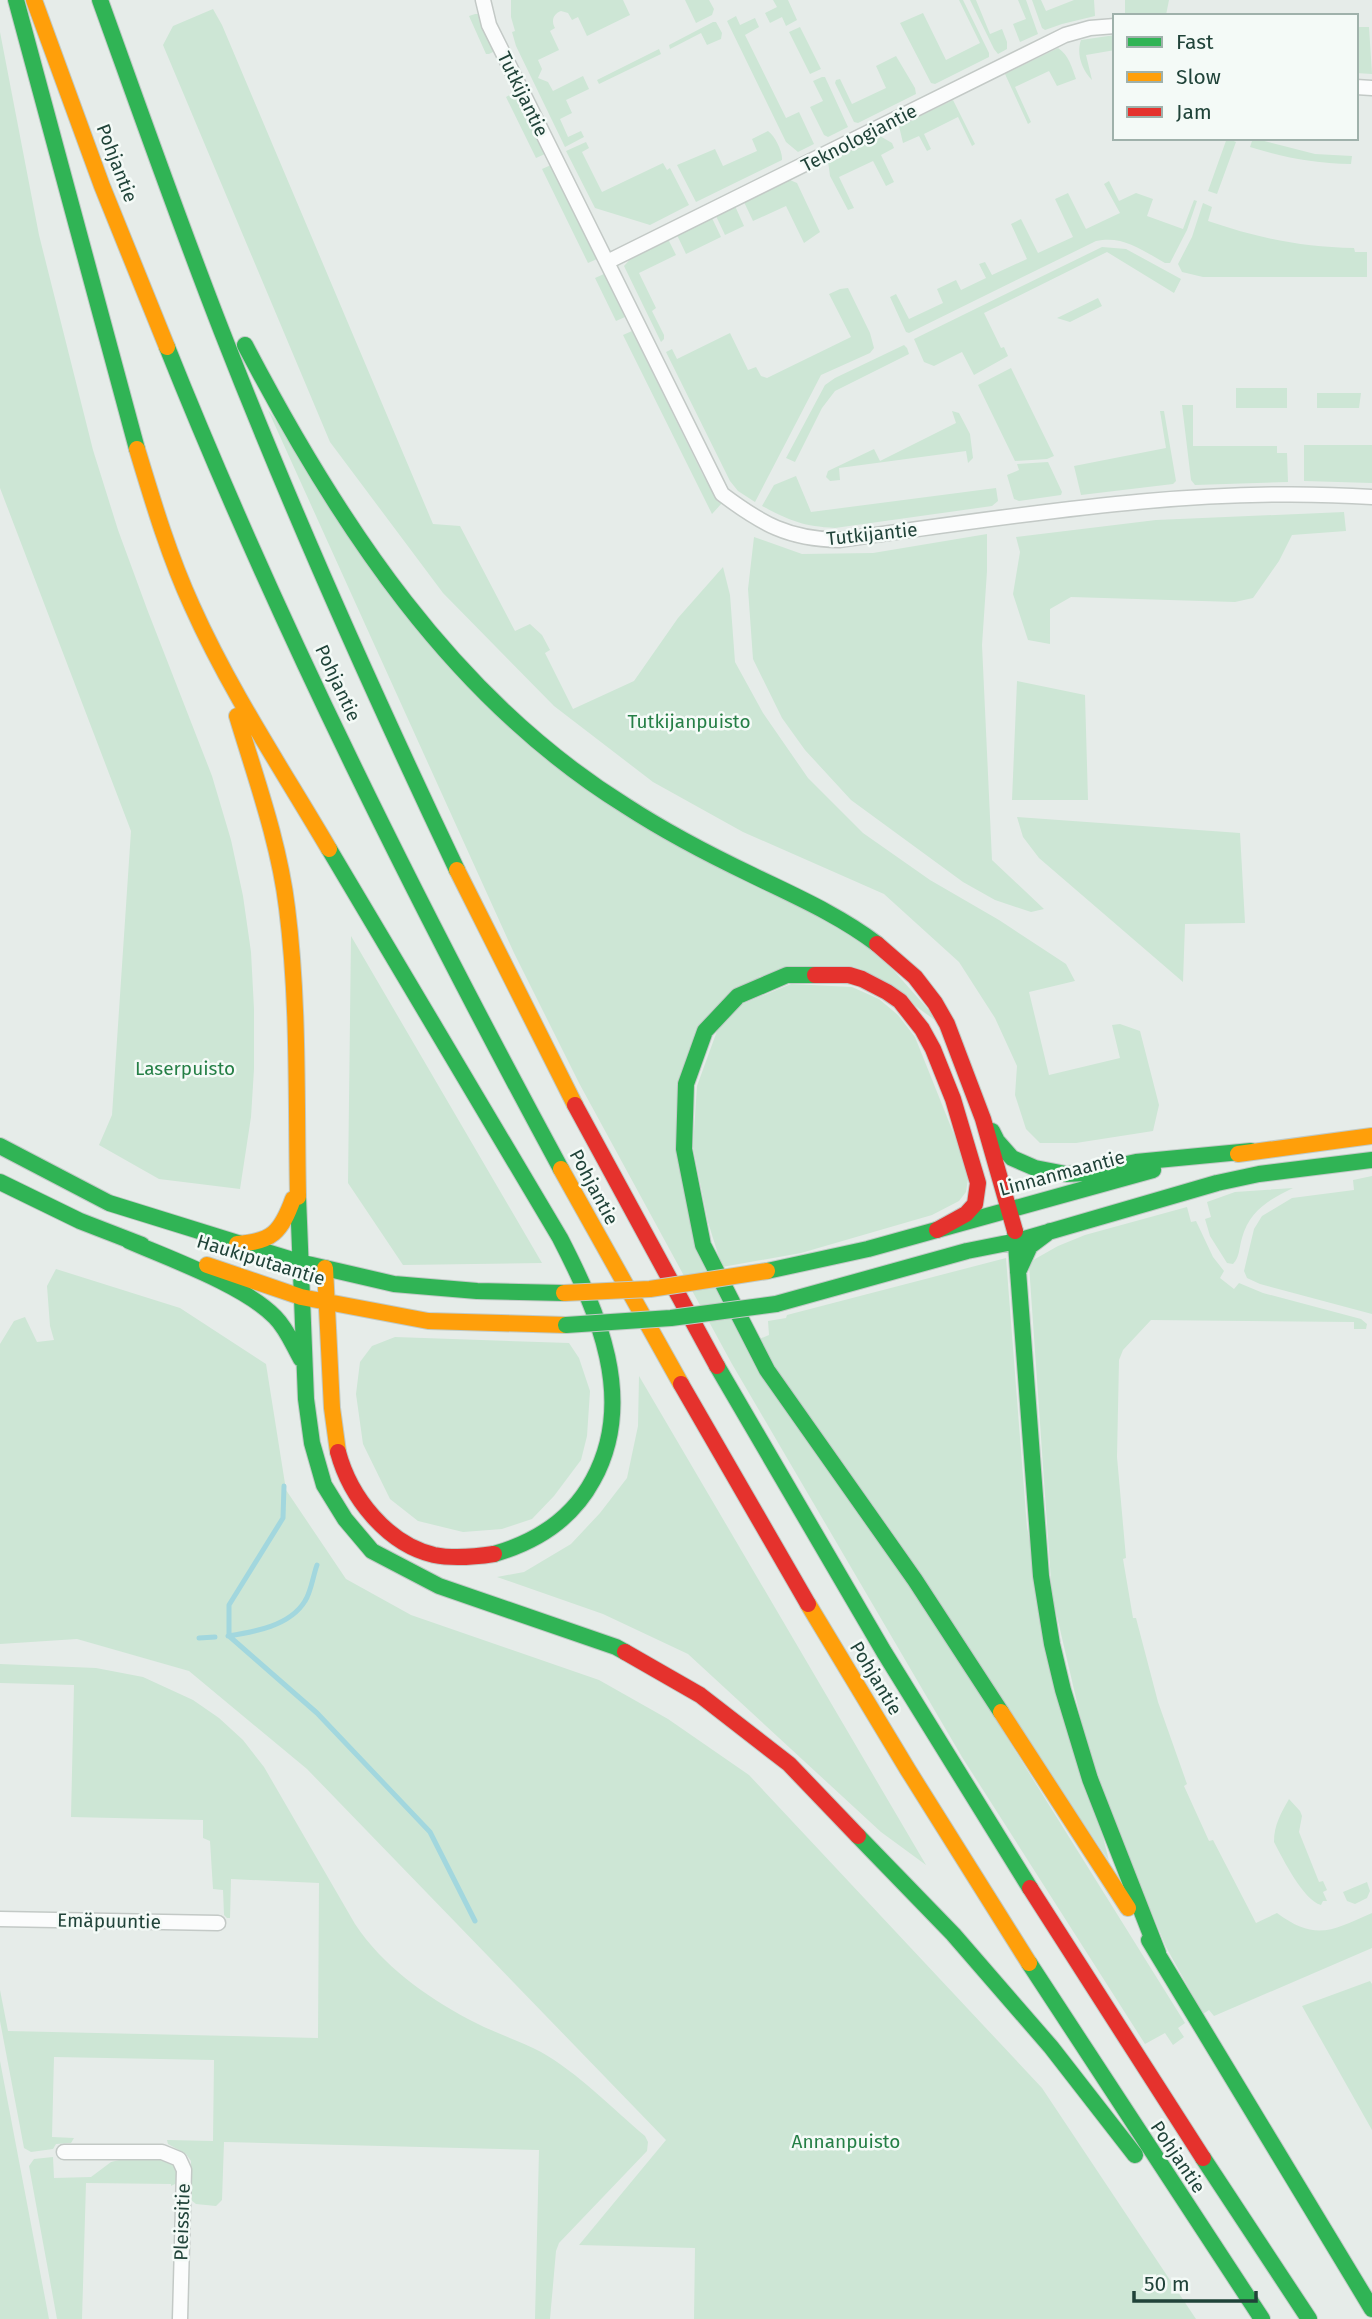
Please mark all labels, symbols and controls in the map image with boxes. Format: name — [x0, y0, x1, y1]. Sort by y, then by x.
legend — [1113, 14, 1358, 140]
text: Fast — [1176, 29, 1214, 55]
street label: Tutkijantie — [493, 48, 553, 140]
text: Slow — [1176, 64, 1221, 90]
street label: Teknologiantie — [797, 99, 921, 177]
text: Jam — [1176, 99, 1212, 125]
street label: Pohjantie — [92, 121, 142, 205]
street label: Tutkijantie — [825, 518, 919, 550]
street label: Pohjantie — [310, 641, 366, 725]
park label: Tutkijanpuisto — [627, 710, 751, 733]
park label: Laserpuisto — [135, 1057, 235, 1080]
street label: Pohjantie — [565, 1145, 623, 1229]
street label: Linnanmaantie — [997, 1145, 1127, 1201]
street label: Haukiputaantie — [194, 1230, 328, 1290]
street label: Pohjantie — [845, 1637, 907, 1719]
street label: Emäpuuntie — [57, 1909, 161, 1933]
street label: Pohjantie — [1146, 2117, 1210, 2197]
park label: Annanpuisto — [792, 2130, 900, 2153]
street label: Pleissitie — [169, 2183, 195, 2261]
scale bar — [1134, 2260, 1256, 2304]
text: 50 m — [1144, 2271, 1190, 2297]

